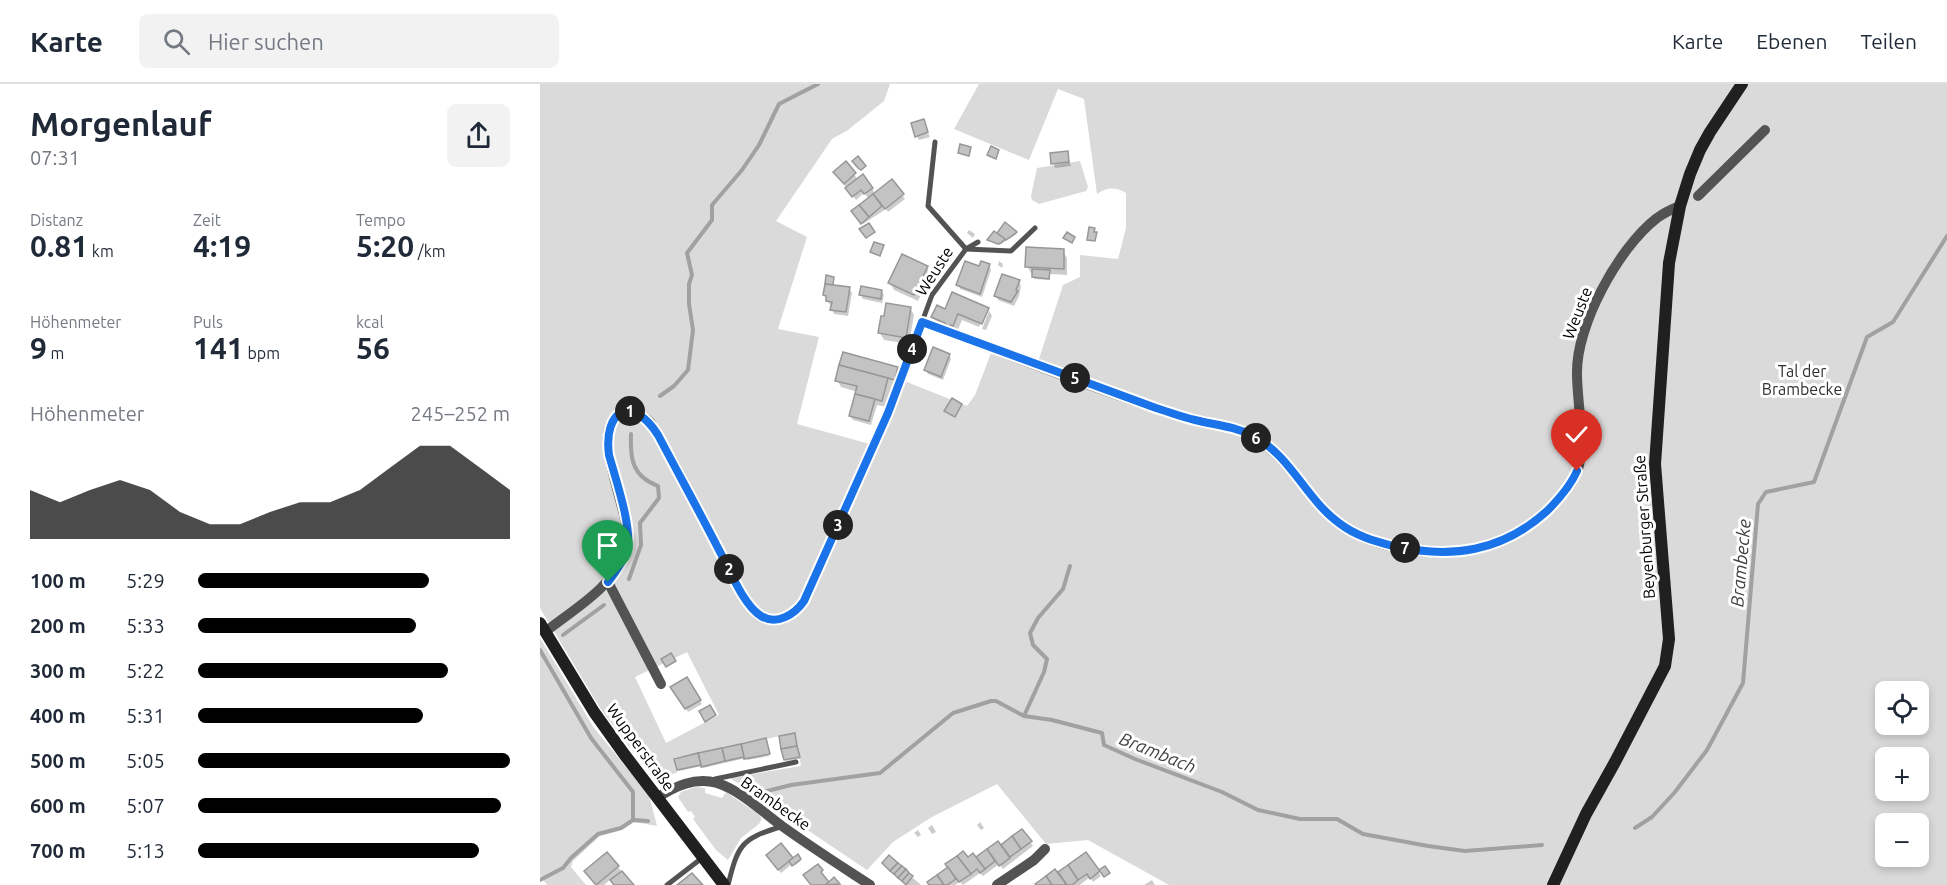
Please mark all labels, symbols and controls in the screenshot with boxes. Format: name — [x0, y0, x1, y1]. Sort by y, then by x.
search box — [139, 14, 559, 68]
icon: search — [160, 25, 193, 58]
text: Karte — [30, 26, 103, 57]
text: Hier suchen — [208, 29, 324, 54]
text: Karte — [1672, 29, 1723, 53]
text: Ebenen — [1756, 29, 1828, 53]
text: Teilen — [1861, 29, 1917, 53]
button: share — [447, 104, 510, 167]
text: Morgenlauf — [30, 105, 212, 142]
text: 07:31 — [30, 146, 80, 169]
text: Distanz — [30, 211, 83, 229]
text: Zeit — [193, 211, 221, 229]
text: Tempo — [356, 211, 406, 229]
text: 0.81 — [30, 229, 88, 263]
text: 4:19 — [193, 229, 251, 263]
text: 5:20 — [356, 229, 414, 263]
text: km — [88, 242, 114, 260]
text: /km — [414, 242, 446, 260]
street label: Weuste — [912, 243, 956, 299]
street label: Weuste — [1559, 284, 1595, 342]
text: Höhenmeter — [30, 313, 121, 331]
text: Puls — [193, 313, 223, 331]
text: kcal — [356, 313, 384, 331]
text: 9 — [30, 331, 47, 365]
text: 141 — [193, 331, 244, 365]
text: 56 — [356, 331, 390, 365]
pin: 4 — [897, 334, 927, 364]
text: 4 — [907, 340, 917, 358]
text: m — [47, 344, 64, 362]
text: bpm — [244, 344, 280, 362]
park label: Tal der Brambecke — [1762, 362, 1842, 398]
pin: 5 — [1060, 363, 1090, 393]
text: 5 — [1070, 369, 1080, 387]
pin: 1 — [615, 396, 645, 426]
text: Höhenmeter — [30, 402, 144, 425]
text: 245–252 m — [411, 402, 510, 425]
text: 1 — [625, 402, 635, 420]
pin — [1551, 409, 1602, 471]
icon: check — [1560, 418, 1593, 451]
pin: 6 — [1241, 423, 1271, 453]
text: 6 — [1251, 429, 1261, 447]
street label: Beyenburger Straße — [1630, 454, 1658, 600]
pin: 3 — [823, 510, 853, 540]
text: 3 — [833, 516, 843, 534]
water label: Brambecke — [1726, 518, 1754, 608]
pin — [582, 520, 633, 582]
icon: arrive — [591, 529, 624, 562]
pin: 7 — [1390, 533, 1420, 563]
text: 7 — [1400, 539, 1410, 557]
pin: 2 — [714, 554, 744, 584]
text: 2 — [724, 560, 734, 578]
text: 100 m — [30, 569, 86, 592]
text: 5:29 — [126, 569, 165, 592]
text: 200 m — [30, 614, 86, 637]
text: 5:33 — [126, 614, 165, 637]
text: 300 m — [30, 659, 86, 682]
text: 5:22 — [126, 659, 165, 682]
map controls — [1875, 681, 1929, 867]
button: locate — [1875, 681, 1929, 735]
street label: Wupperstraße — [603, 700, 679, 794]
text: 400 m — [30, 704, 86, 727]
text: 5:31 — [126, 704, 165, 727]
water label: Brambach — [1117, 728, 1199, 776]
button: + — [1875, 747, 1929, 801]
text: 500 m — [30, 749, 86, 772]
text: 5:05 — [126, 749, 165, 772]
street label: Brambecke — [738, 773, 814, 833]
text: 600 m — [30, 794, 86, 817]
text: 5:07 — [126, 794, 165, 817]
button: − — [1875, 813, 1929, 867]
text: 700 m — [30, 839, 86, 862]
text: 5:13 — [126, 839, 165, 862]

